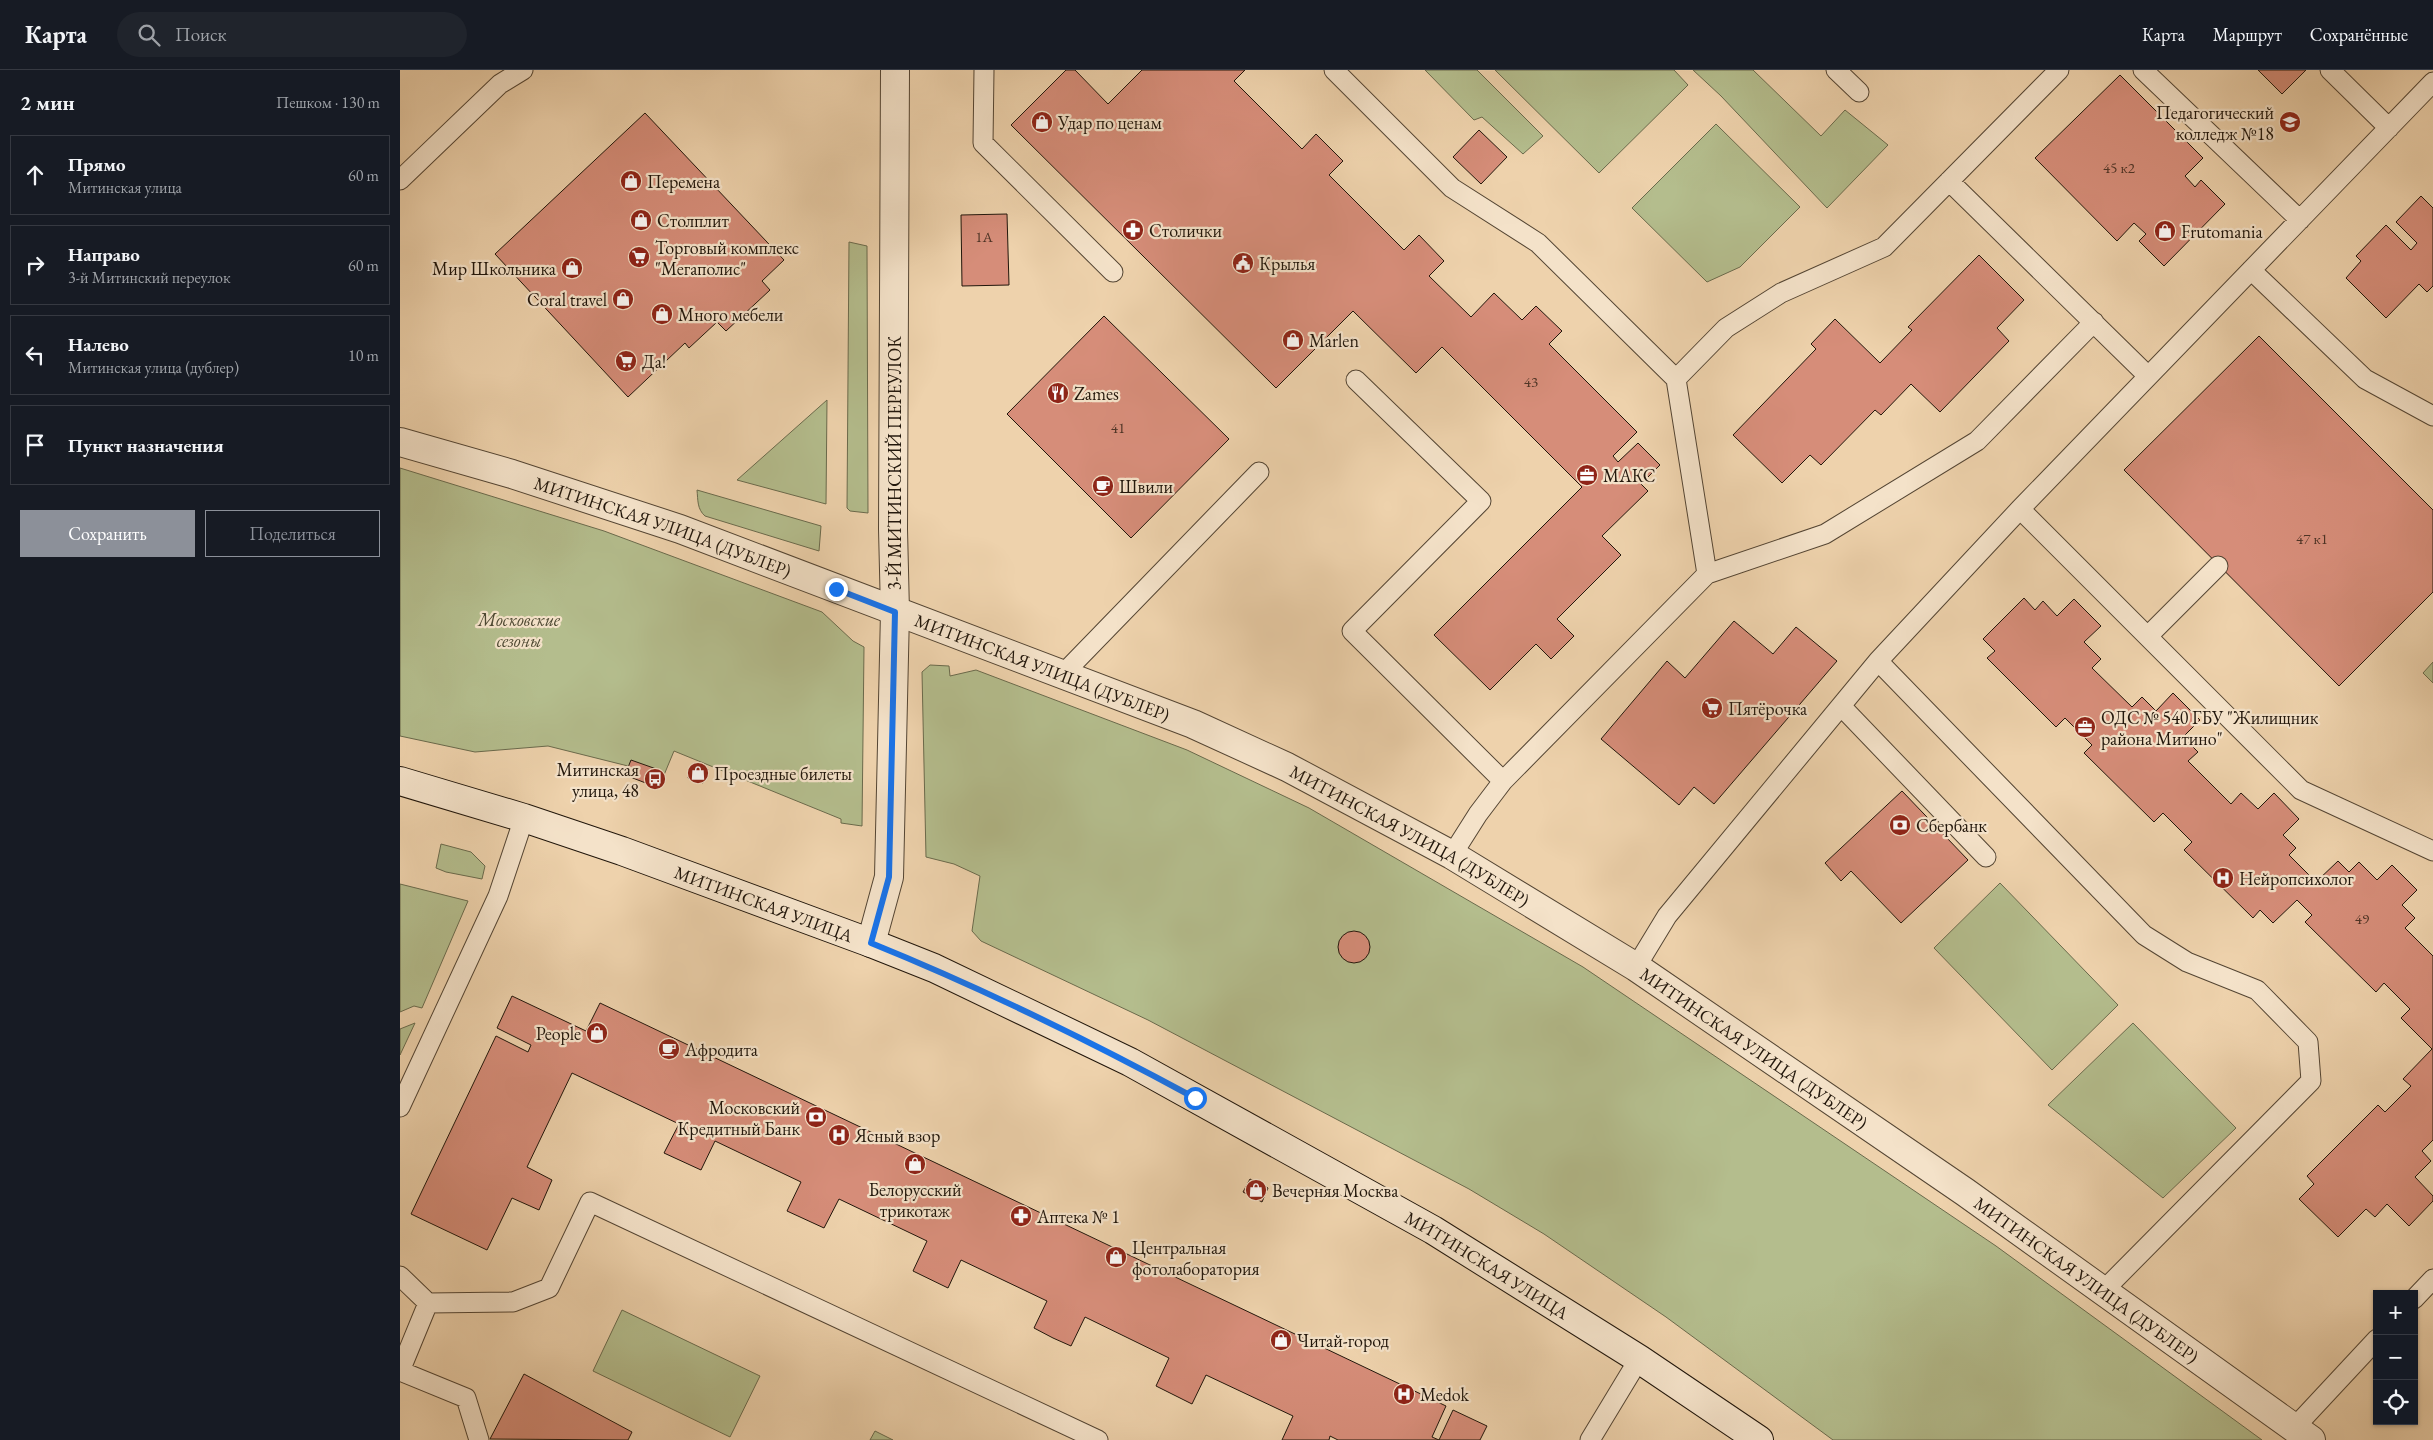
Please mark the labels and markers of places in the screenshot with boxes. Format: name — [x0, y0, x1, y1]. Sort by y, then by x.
place label: Педагогический колледж №18 — [2156, 101, 2274, 145]
shop icon: Удар по ценам — [1030, 110, 1054, 134]
school or university icon: Педагогический колледж №18 — [2278, 110, 2302, 134]
place label: Удар по ценам — [1057, 111, 1162, 134]
shop icon: Перемена — [619, 169, 643, 193]
place label: Перемена — [647, 170, 721, 193]
shop icon: Столплит — [629, 208, 653, 232]
place label: Столплит — [657, 209, 729, 232]
pharmacy icon: Столички — [1121, 218, 1145, 242]
place label: Столички — [1149, 219, 1222, 242]
shop icon: Frutomania — [2153, 219, 2177, 243]
place label: Frutomania — [2181, 220, 2263, 243]
place label: Торговый комплекс "Мегаполис" — [655, 236, 799, 280]
supermarket icon: Торговый комплекс "Мегаполис" — [627, 245, 651, 269]
public building icon: Крылья — [1231, 251, 1255, 275]
place label: Крылья — [1259, 252, 1315, 275]
shop icon: Мир Школьника — [560, 256, 584, 280]
place label: Мир Школьника — [432, 257, 557, 280]
shop icon: Coral travel — [611, 287, 635, 311]
place label: Coral travel — [527, 288, 607, 311]
shop icon: Много мебели — [650, 302, 674, 326]
place label: Много мебели — [678, 303, 784, 326]
shop icon: Marlen — [1281, 328, 1305, 352]
place label: Marlen — [1309, 329, 1359, 352]
supermarket icon: Да! — [614, 349, 638, 373]
place label: Да! — [642, 350, 666, 373]
restaurant icon: Zames — [1046, 381, 1070, 405]
place label: Zames — [1074, 382, 1119, 405]
office icon: МАКС — [1575, 463, 1599, 487]
place label: МАКС — [1603, 464, 1656, 487]
cafe icon: Швили — [1091, 474, 1115, 498]
place label: Швили — [1119, 475, 1173, 498]
supermarket icon: Пятёрочка — [1700, 696, 1724, 720]
place label: Пятёрочка — [1728, 697, 1808, 720]
place label: ОДС № 540 ГБУ "Жилищник района Митино" — [2101, 706, 2319, 750]
office icon: ОДС № 540 ГБУ "Жилищник района Митино" — [2073, 715, 2097, 739]
place label: Митинская улица, 48 — [556, 758, 639, 802]
shop icon: Проездные билеты — [686, 761, 710, 785]
place label: Проездные билеты — [714, 762, 852, 785]
bus stop icon: Митинская улица, 48 — [643, 767, 667, 791]
bank icon: Сбербанк — [1888, 813, 1912, 837]
place label: Сбербанк — [1916, 814, 1987, 837]
hospital icon: Нейропсихолог — [2211, 866, 2235, 890]
place label: Нейропсихолог — [2239, 867, 2354, 890]
shop icon: People — [585, 1021, 609, 1045]
place label: People — [536, 1022, 581, 1045]
cafe icon: Афродита — [657, 1037, 681, 1061]
place label: Афродита — [684, 1038, 759, 1061]
place label: Московский Кредитный Банк — [677, 1096, 800, 1140]
bank icon: Московский Кредитный Банк — [804, 1105, 828, 1129]
hospital icon: Ясный взор — [827, 1123, 851, 1147]
place label: Ясный взор — [854, 1124, 940, 1147]
shop icon: Белорусский трикотаж — [903, 1152, 927, 1176]
place label: Белорусский трикотаж — [868, 1178, 962, 1222]
shop icon: Вечерняя Москва — [1244, 1178, 1268, 1202]
place label: Вечерняя Москва — [1272, 1179, 1399, 1202]
pharmacy icon: Аптека № 1 — [1009, 1204, 1033, 1228]
place label: Аптека № 1 — [1036, 1205, 1120, 1228]
place label: Центральная фотолаборатория — [1132, 1236, 1260, 1280]
shop icon: Центральная фотолаборатория — [1104, 1245, 1128, 1269]
shop icon: Читай-город — [1269, 1328, 1293, 1352]
place label: Читай-город — [1297, 1329, 1389, 1352]
hospital icon: Medok — [1392, 1382, 1416, 1406]
place label: Medok — [1420, 1383, 1469, 1406]

